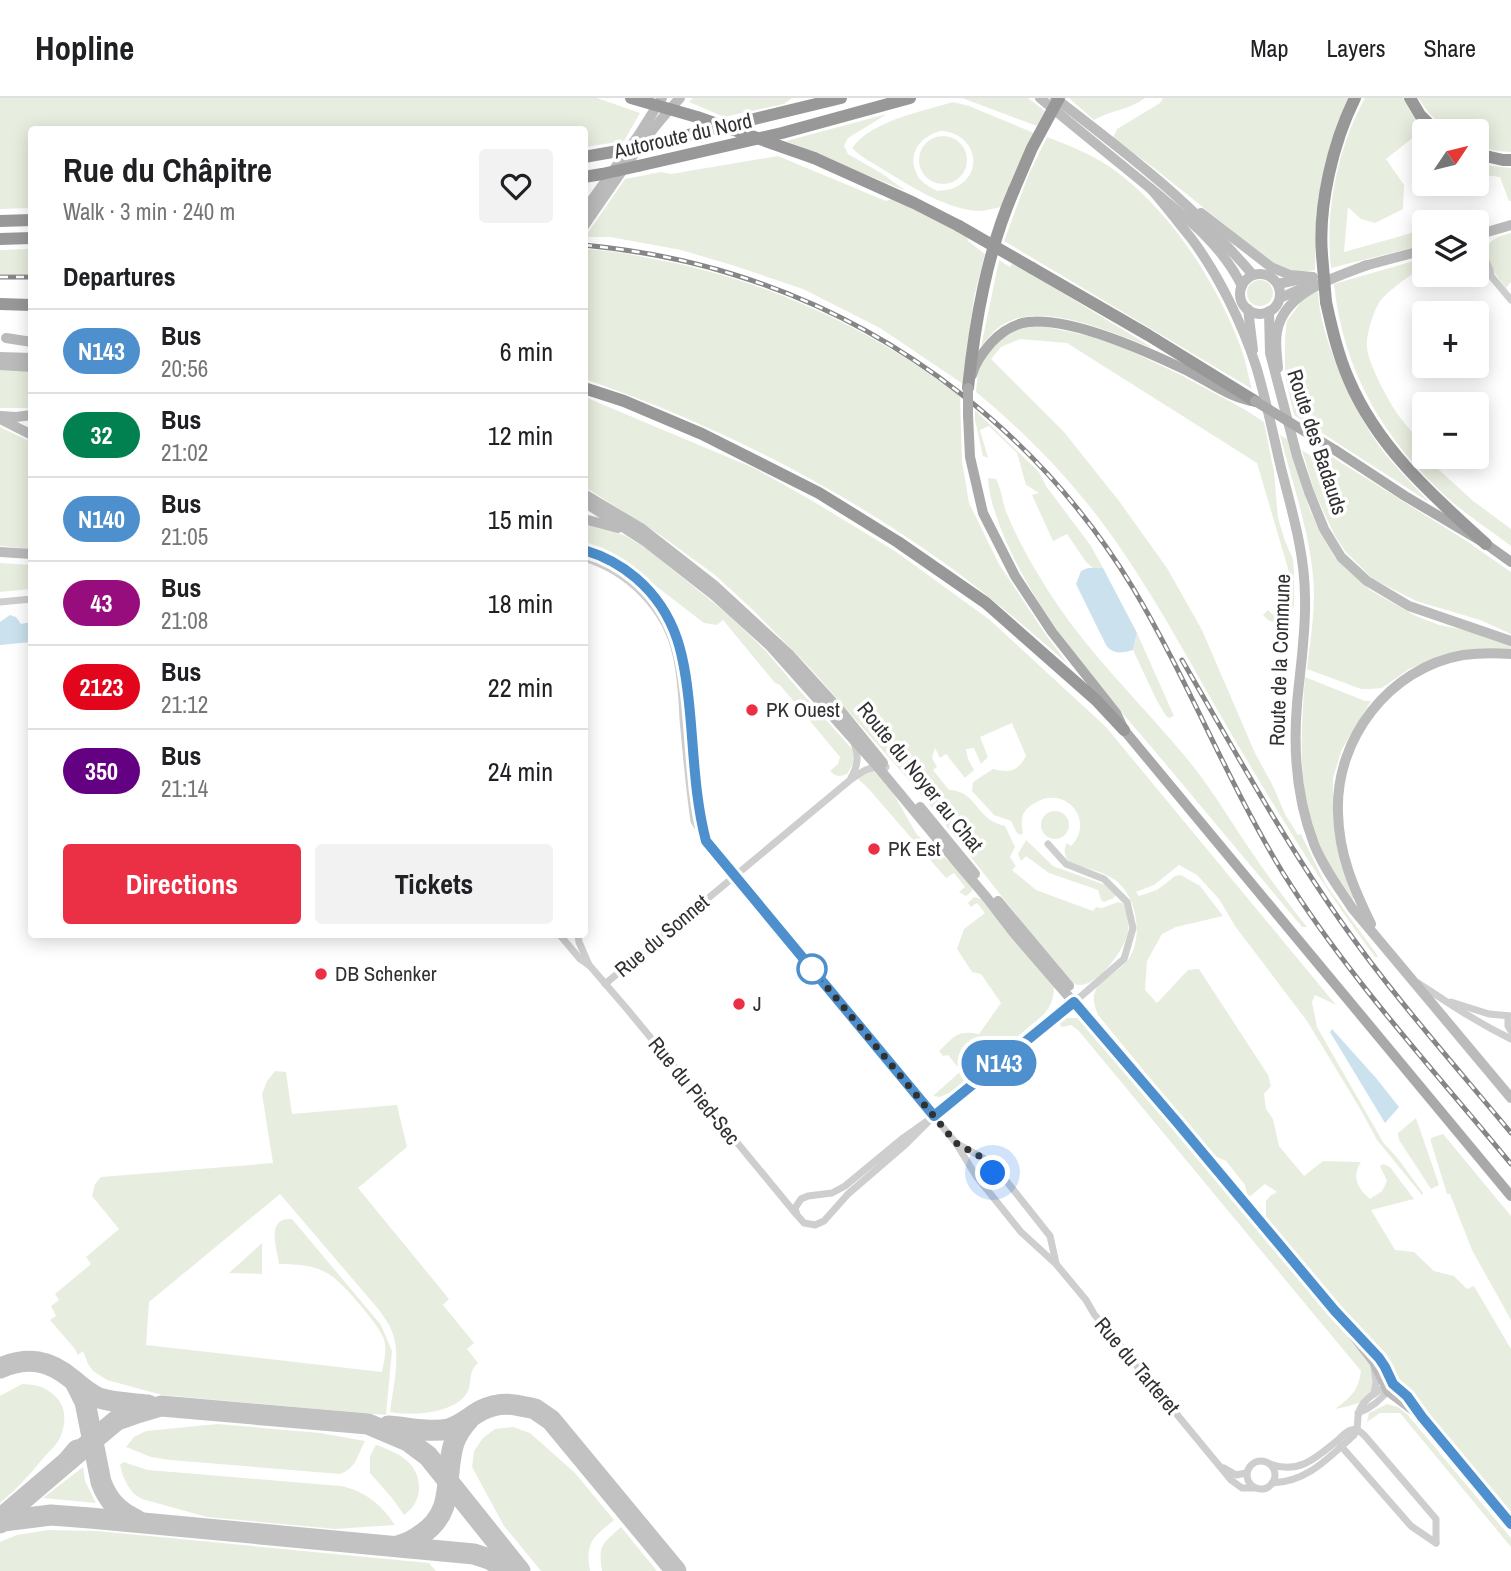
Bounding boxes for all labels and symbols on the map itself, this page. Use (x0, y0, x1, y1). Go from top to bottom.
street label: Autoroute du Nord (610, 106, 755, 166)
north arrow (1412, 119, 1489, 196)
street label: Route des Badauds (1280, 365, 1355, 518)
street label: Route de la Commune (1262, 573, 1297, 747)
place label: PK Ouest (766, 695, 840, 724)
street label: Route du Noyer au Chat (851, 695, 990, 858)
marker: PK Ouest (744, 702, 760, 718)
place label: PK Est (888, 834, 941, 863)
marker: PK Est (866, 841, 882, 857)
street label: Rue du Sonnet (608, 887, 715, 984)
unlabelled marker (797, 954, 827, 984)
place label: DB Schenker (335, 959, 437, 988)
marker: DB Schenker (313, 966, 329, 982)
place label: J (753, 989, 762, 1018)
marker: J (731, 996, 747, 1012)
street label: Rue du Pied-Sec (642, 1031, 747, 1151)
line badge: N143 (950, 1040, 1048, 1086)
your location (975, 1155, 1010, 1190)
street label: Rue du Tarteret (1088, 1311, 1187, 1421)

